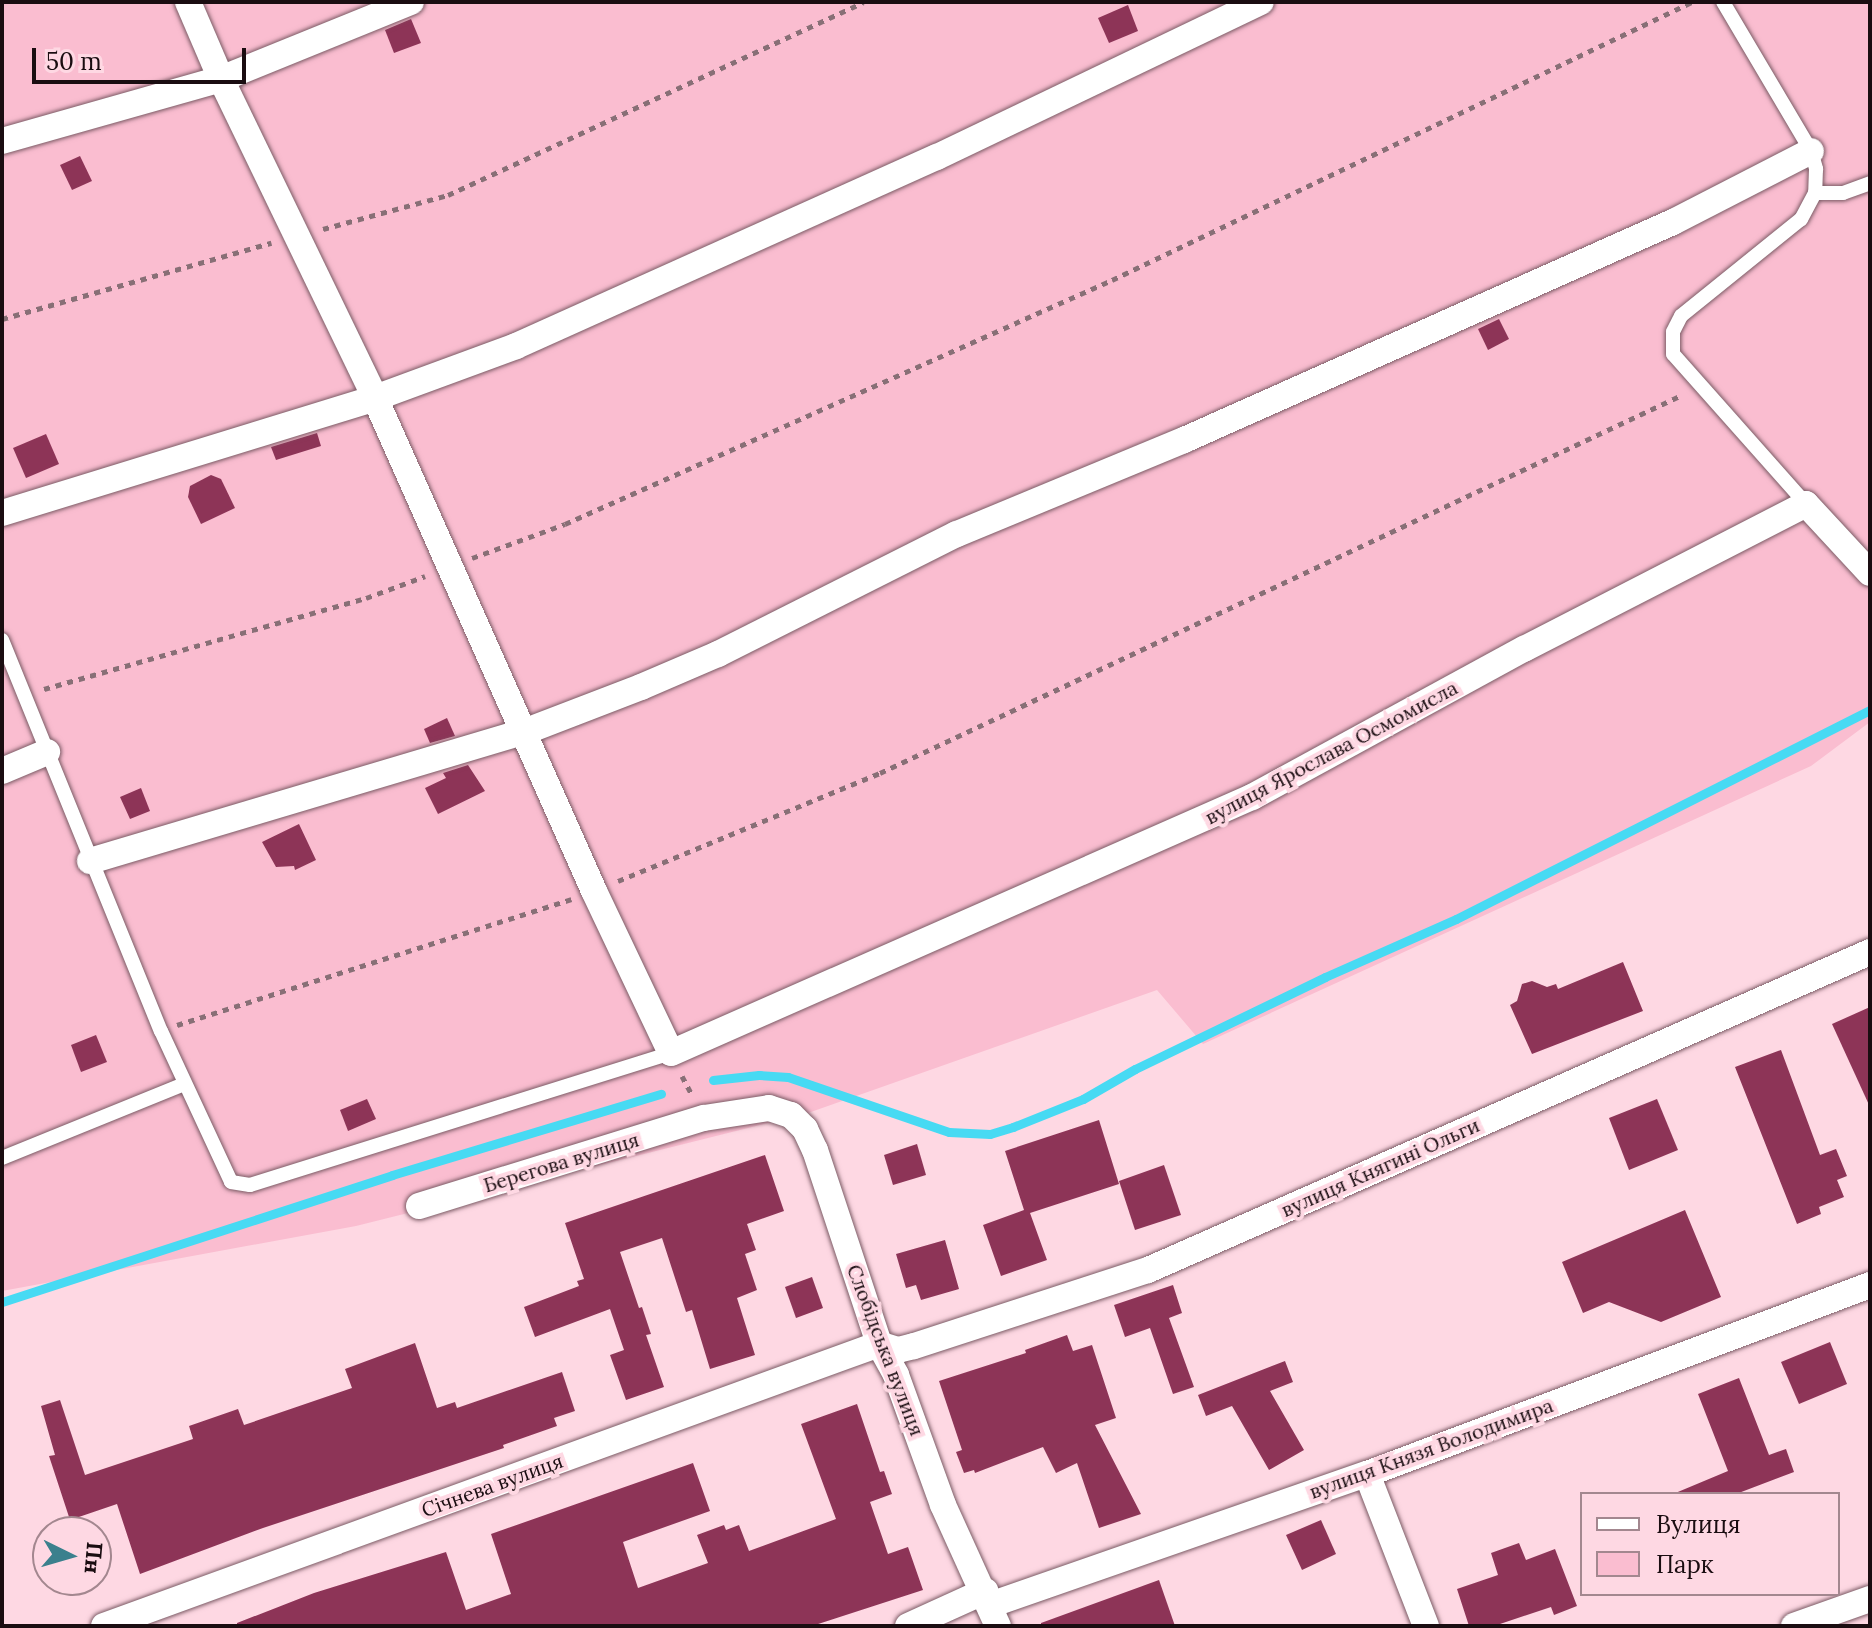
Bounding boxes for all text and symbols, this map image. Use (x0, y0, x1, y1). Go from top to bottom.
scale bar (36, 32, 250, 82)
text: 50 m (46, 46, 102, 77)
street label: вулиця Ярослава Осмомисла (1201, 675, 1461, 829)
street label: вулиця Княгині Ольги (1277, 1112, 1483, 1222)
street label: Берегова вулиця (480, 1127, 642, 1197)
street label: Слобідська вулиця (842, 1261, 930, 1439)
street label: вулиця Князя Володимира (1306, 1393, 1556, 1503)
street label: Січнева вулиця (418, 1448, 566, 1522)
legend (1580, 1492, 1840, 1596)
text: Вулиця (1656, 1509, 1741, 1540)
north arrow (32, 1516, 112, 1596)
text: Пн (79, 1541, 109, 1575)
text: Парк (1656, 1549, 1714, 1580)

